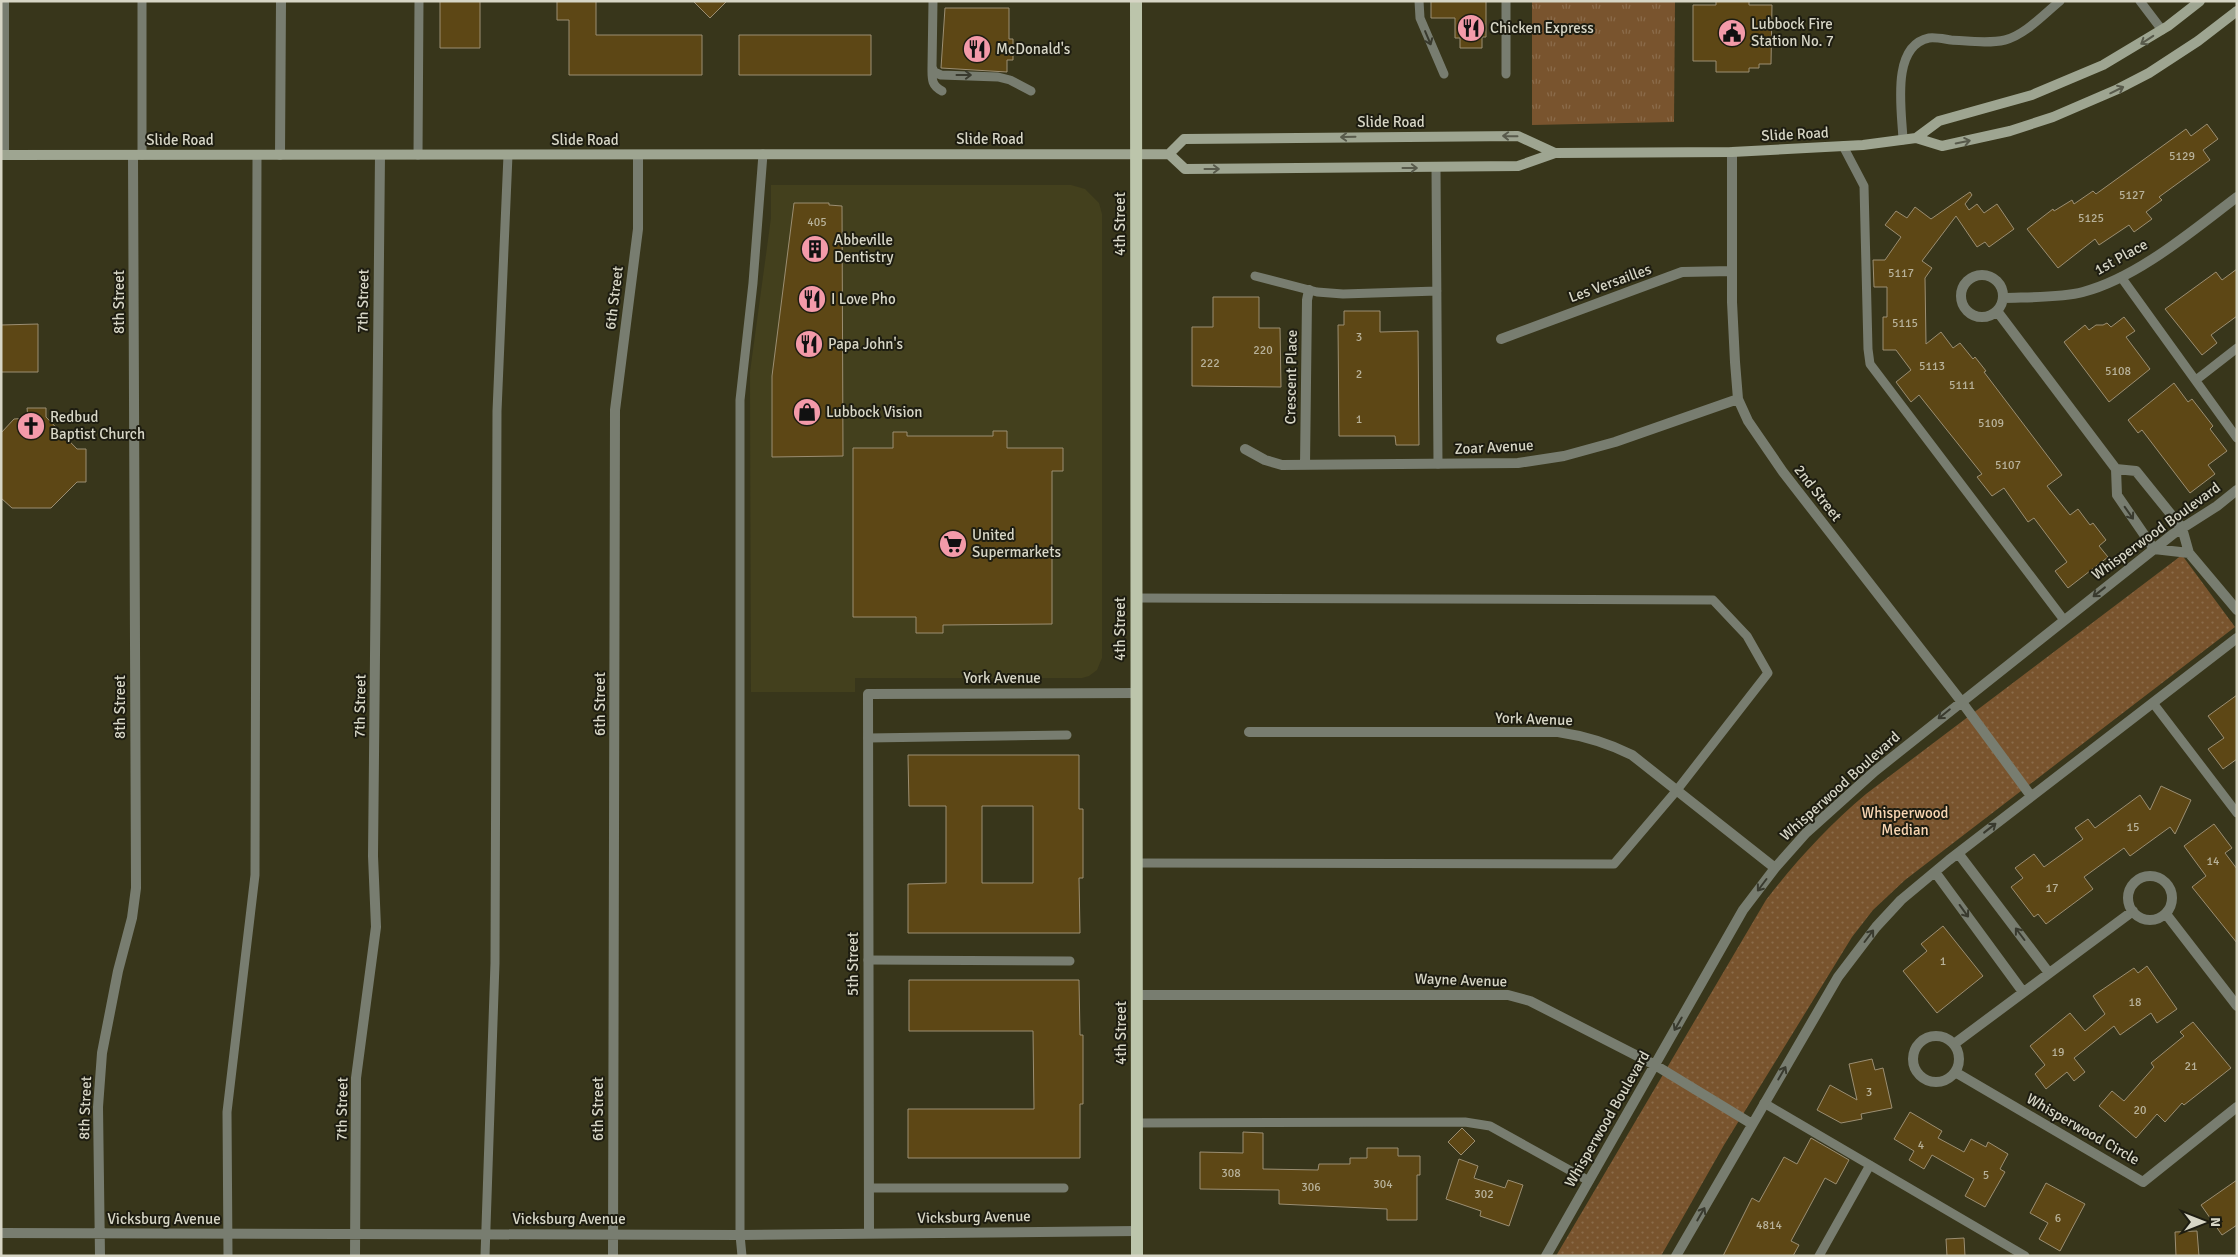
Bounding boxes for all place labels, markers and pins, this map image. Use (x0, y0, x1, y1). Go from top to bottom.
restaurant icon: Chicken Express (1456, 13, 1486, 43)
place label: Lubbock Fire Station No. 7 (1751, 15, 1834, 50)
public building icon: Lubbock Fire Station No. 7 (1717, 18, 1747, 48)
place label: Chicken Express (1490, 19, 1594, 37)
restaurant icon: McDonald's (962, 34, 992, 64)
place label: McDonald's (996, 40, 1071, 58)
place label: Abbeville Dentistry (834, 231, 894, 266)
building icon: Abbeville Dentistry (800, 234, 830, 264)
restaurant icon: I Love Pho (797, 284, 827, 314)
place label: I Love Pho (831, 290, 896, 308)
restaurant icon: Papa John's (794, 329, 824, 359)
place label: Papa John's (828, 335, 904, 353)
shop icon: Lubbock Vision (792, 397, 822, 427)
place label: Lubbock Vision (826, 403, 923, 421)
place label: Redbud Baptist Church (50, 408, 145, 443)
church icon: Redbud Baptist Church (16, 411, 46, 441)
place label: United Supermarkets (972, 526, 1062, 561)
supermarket icon: United Supermarkets (938, 529, 968, 559)

